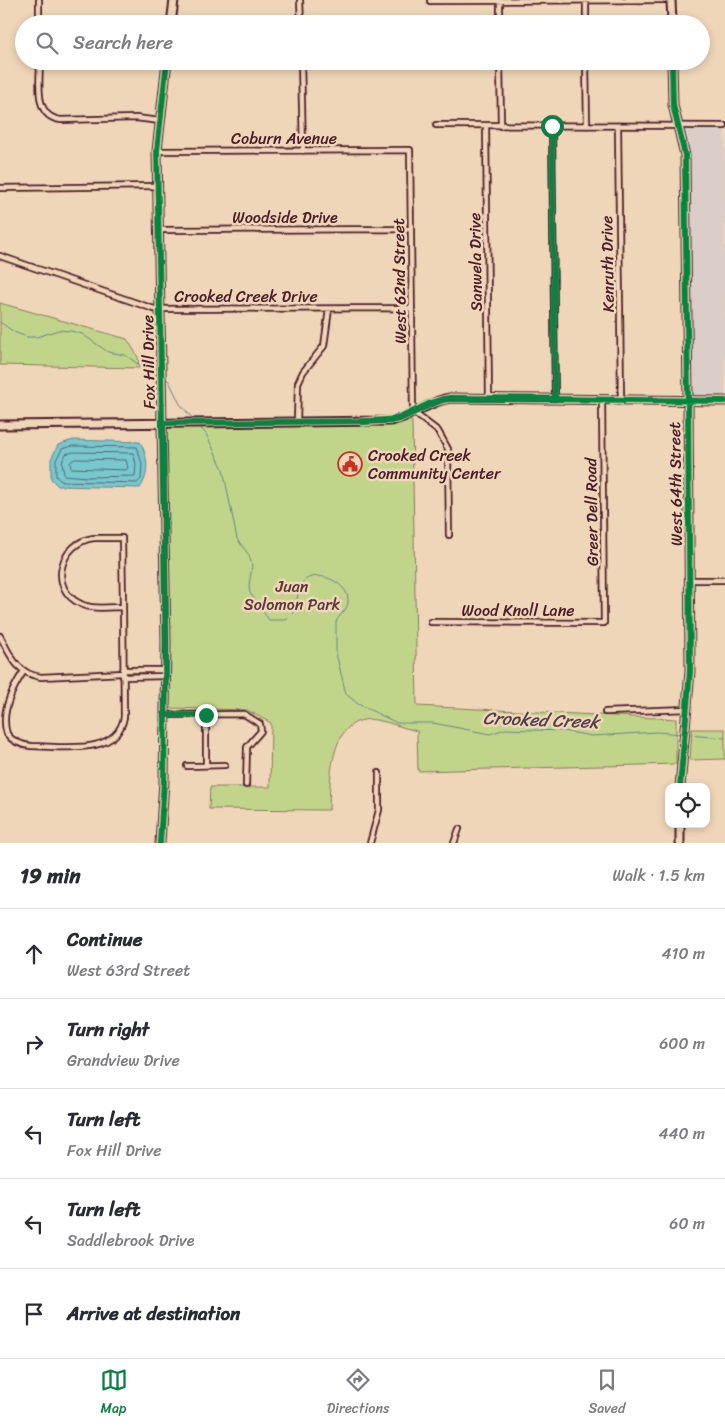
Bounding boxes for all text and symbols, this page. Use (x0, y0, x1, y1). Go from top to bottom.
search box (15, 15, 710, 70)
text: Search here (73, 26, 173, 59)
icon: search (33, 29, 61, 57)
route start (541, 115, 564, 138)
street label: Coburn Avenue (231, 124, 337, 153)
street label: Woodside Drive (232, 203, 338, 232)
street label: Sanwela Drive (460, 212, 491, 312)
street label: Kenruth Drive (592, 215, 623, 313)
street label: West 62nd Street (384, 218, 415, 344)
street label: Crooked Creek Drive (174, 282, 318, 311)
street label: Fox Hill Drive (133, 315, 164, 409)
street label: West 64th Street (660, 422, 691, 546)
place label: Crooked Creek Community Center (368, 441, 502, 488)
public building icon: Crooked Creek Community Center (337, 451, 363, 477)
street label: Greer Dell Road (576, 456, 607, 566)
park label: Juan Solomon Park (244, 572, 341, 619)
street label: Wood Knoll Lane (461, 596, 575, 625)
water label: Crooked Creek (482, 702, 602, 738)
route end (195, 704, 218, 727)
map controls (665, 783, 710, 828)
button: locate (665, 783, 710, 828)
text: 19 min (20, 857, 81, 895)
text: Walk · 1.5 km (613, 861, 705, 890)
text: Continue (67, 923, 143, 956)
text: 410 m (662, 939, 705, 968)
icon: ahead (20, 940, 48, 968)
text: West 63rd Street (67, 956, 190, 985)
text: Turn right (67, 1013, 149, 1046)
text: 600 m (659, 1029, 705, 1058)
icon: right (20, 1030, 48, 1058)
text: Grandview Drive (67, 1046, 180, 1075)
text: Turn left (67, 1103, 140, 1136)
text: 440 m (658, 1119, 705, 1148)
icon: left (20, 1120, 48, 1148)
text: Fox Hill Drive (67, 1136, 161, 1165)
text: Turn left (67, 1193, 140, 1226)
text: 60 m (669, 1209, 705, 1238)
icon: left (20, 1210, 48, 1238)
text: Saddlebrook Drive (67, 1226, 194, 1255)
text: Arrive at destination (67, 1297, 240, 1330)
icon: arrive (20, 1300, 48, 1328)
tab: Map (100, 1366, 128, 1421)
tab: Directions (327, 1366, 389, 1421)
tab: Saved (589, 1366, 625, 1421)

